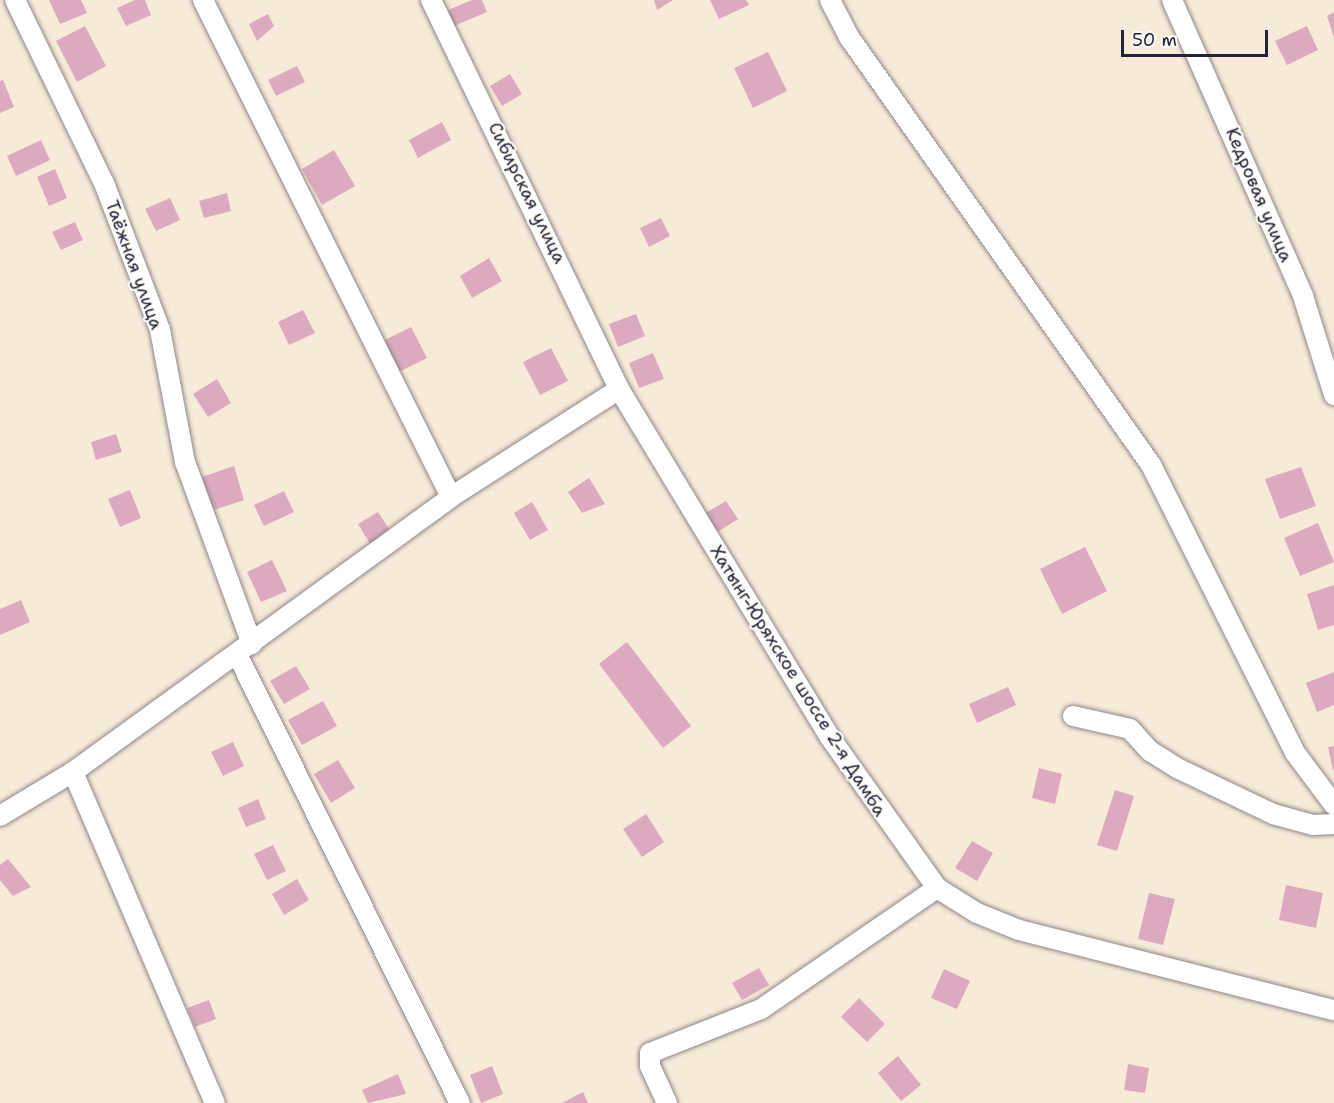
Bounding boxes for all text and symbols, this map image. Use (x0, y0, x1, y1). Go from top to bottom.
scale bar (1124, 18, 1271, 56)
text: 50 m (1132, 28, 1177, 52)
street label: Сибирская улица (483, 119, 571, 267)
street label: Кедровая улица (1221, 125, 1297, 265)
street label: Таёжная улица (101, 198, 167, 332)
street label: Хатынг-Юряхское шоссе 2-я Дамба (705, 542, 891, 820)

